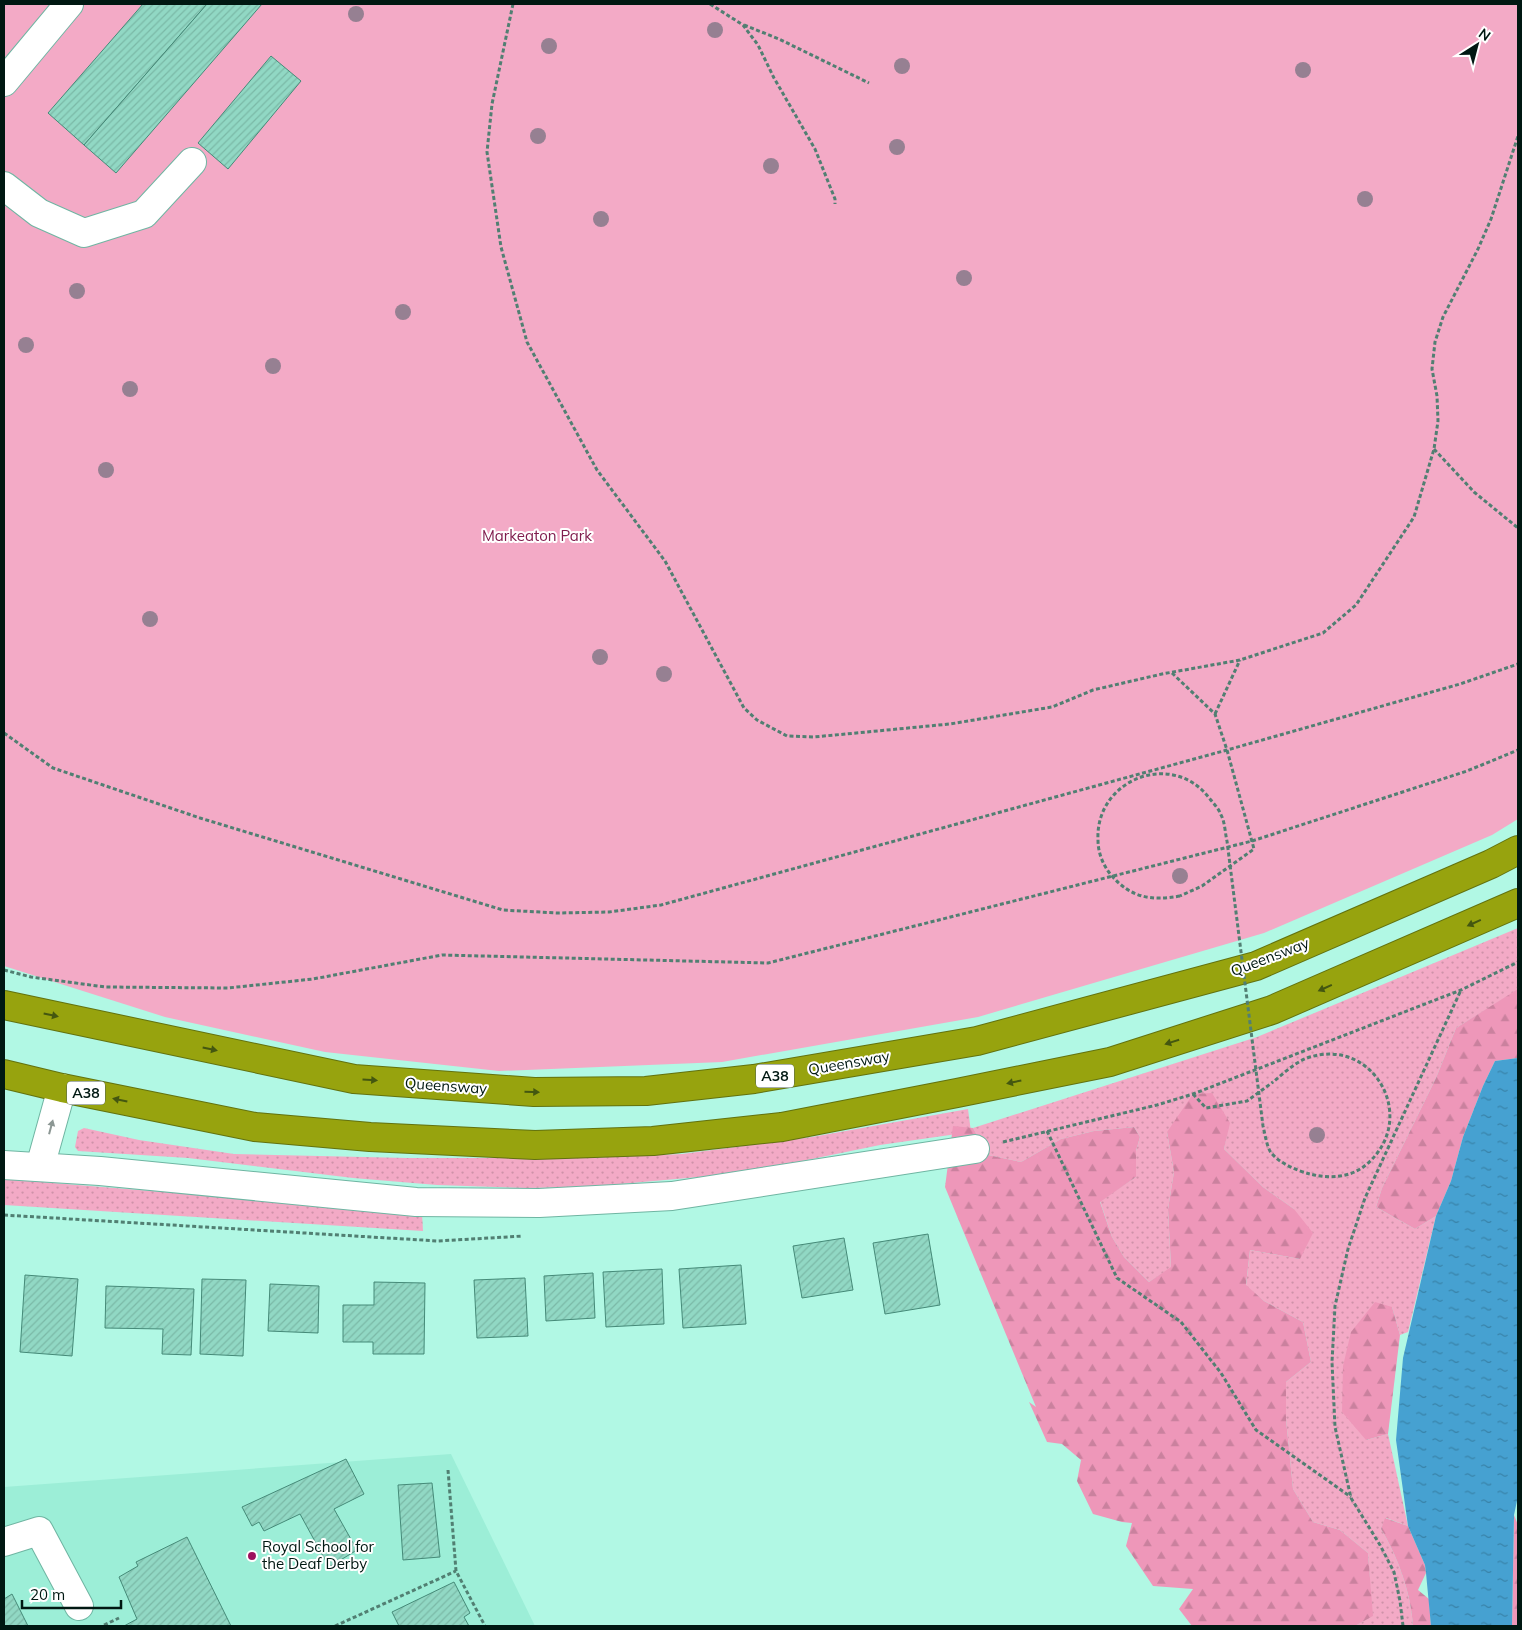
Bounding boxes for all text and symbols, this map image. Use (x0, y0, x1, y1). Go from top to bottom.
north arrow (1452, 20, 1502, 70)
text: N (1475, 24, 1494, 45)
park label: Markeaton Park (482, 526, 592, 545)
one-way arrow (1467, 919, 1481, 927)
street label: Queensway (1228, 933, 1312, 980)
one-way arrow (1318, 984, 1332, 992)
one-way arrow (44, 1011, 59, 1019)
one-way arrow (1164, 1039, 1179, 1046)
one-way arrow (203, 1045, 219, 1053)
street label: Queensway (807, 1046, 891, 1079)
road number: A38 (756, 1064, 794, 1088)
street label: Queensway (404, 1073, 488, 1098)
one-way arrow (362, 1076, 378, 1084)
one-way arrow (1006, 1078, 1022, 1086)
road number: A38 (67, 1082, 105, 1104)
one-way arrow (524, 1088, 540, 1096)
one-way arrow (113, 1096, 128, 1104)
one-way arrow (47, 1120, 55, 1135)
place label: Royal School for the Deaf Derby (262, 1537, 375, 1573)
marker: Royal School for the Deaf Derby (246, 1550, 258, 1562)
scale bar (22, 1578, 121, 1610)
text: 20 m (30, 1585, 65, 1604)

